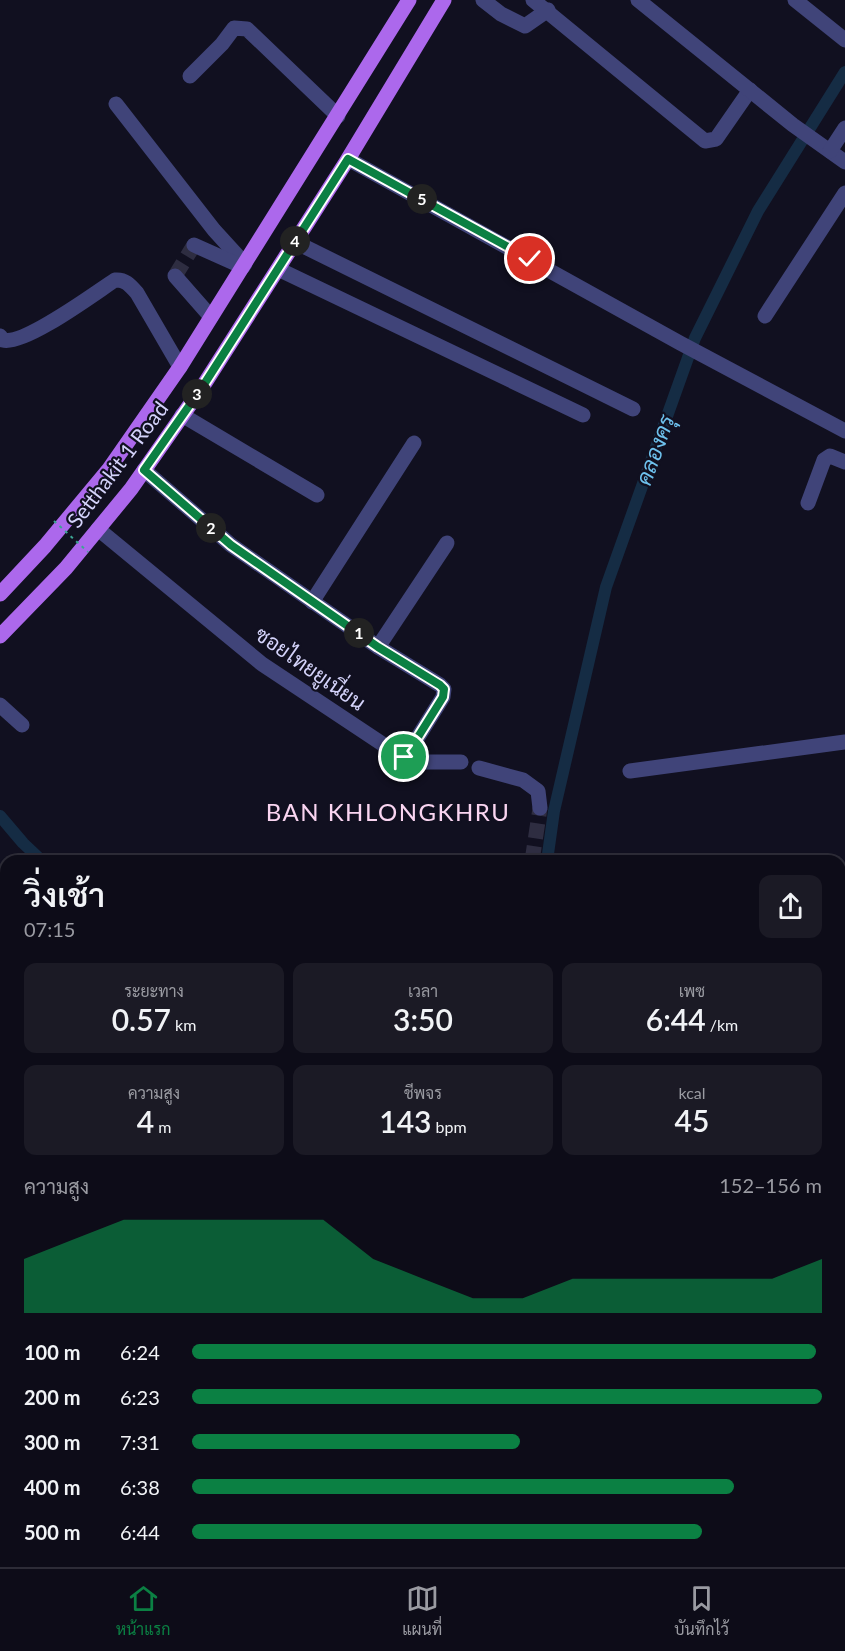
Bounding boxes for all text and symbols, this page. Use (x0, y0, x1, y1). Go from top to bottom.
pin: 5 (407, 184, 437, 214)
text: 5 (417, 189, 427, 208)
pin: 4 (280, 226, 310, 256)
text: 4 (290, 231, 300, 250)
pin (504, 233, 555, 284)
icon: check (513, 242, 546, 275)
pin: 3 (182, 379, 212, 409)
text: 3 (192, 384, 202, 403)
street label: Setthakit 1 Road (61, 396, 172, 532)
water label: คลองครุ (629, 410, 683, 490)
pin: 2 (196, 513, 226, 543)
text: 2 (206, 518, 216, 537)
street label: ซอยไทยยูเนี่ยน (249, 616, 374, 718)
pin: 1 (344, 618, 374, 648)
text: 1 (354, 623, 364, 642)
pin (378, 731, 429, 782)
icon: arrive (387, 740, 420, 773)
district label: BAN KHLONGKHRU (266, 797, 510, 826)
text: วิ่งเช้า (24, 874, 105, 914)
button: share (759, 875, 822, 938)
text: 07:15 (24, 917, 75, 941)
text: ระยะทาง (124, 981, 184, 1000)
text: เวลา (408, 981, 438, 1000)
text: เพซ (679, 981, 705, 1000)
text: 0.57 (112, 1001, 171, 1037)
text: 3:50 (393, 1001, 453, 1037)
text: 6:44 (646, 1001, 706, 1037)
text: km (171, 1015, 196, 1034)
text: /km (706, 1015, 738, 1034)
text: ความสูง (128, 1083, 180, 1102)
text: ชีพจร (404, 1083, 442, 1102)
text: kcal (678, 1083, 706, 1102)
text: 45 (675, 1102, 709, 1138)
text: 4 (137, 1103, 154, 1139)
text: 143 (379, 1103, 432, 1139)
text: m (154, 1117, 171, 1136)
text: bpm (432, 1117, 467, 1136)
text: 152–156 m (719, 1173, 822, 1197)
text: ความสูง (24, 1174, 89, 1198)
text: 100 m (24, 1340, 80, 1364)
text: 6:24 (120, 1340, 160, 1364)
text: 200 m (24, 1385, 80, 1409)
text: 6:23 (120, 1385, 160, 1409)
text: 300 m (24, 1430, 80, 1454)
text: 7:31 (120, 1430, 160, 1454)
text: 400 m (24, 1475, 80, 1499)
text: 6:38 (120, 1475, 160, 1499)
text: 500 m (24, 1520, 80, 1544)
text: 6:44 (120, 1520, 160, 1544)
tab: หน้าแรก (116, 1582, 170, 1639)
tab: แผนที่ (402, 1582, 442, 1639)
tab: บันทึกไว้ (674, 1582, 729, 1639)

